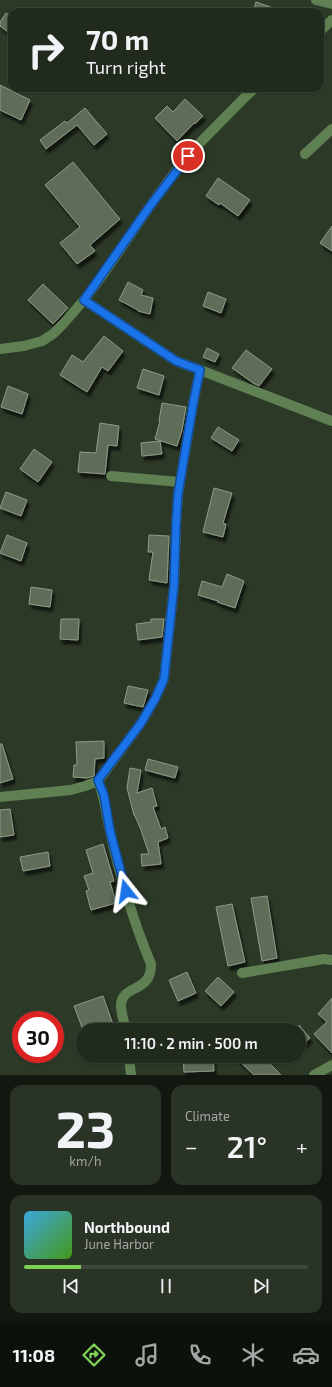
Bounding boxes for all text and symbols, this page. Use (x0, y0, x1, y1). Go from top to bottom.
text: 70 m (86, 22, 149, 56)
icon: right (20, 24, 72, 76)
text: Turn right (86, 56, 166, 78)
pin (171, 139, 205, 173)
icon: arrive (177, 145, 199, 167)
position arrow (105, 870, 147, 912)
speed limit sign: 30 (12, 1011, 64, 1063)
text: 11:10 · 2 min · 500 m (124, 1034, 258, 1052)
text: 23 (56, 1096, 115, 1158)
text: Climate (185, 1108, 230, 1124)
text: 21° (227, 1128, 267, 1164)
text: − (185, 1133, 198, 1159)
text: + (296, 1133, 308, 1159)
text: km/h (69, 1153, 102, 1169)
text: Northbound (84, 1218, 170, 1236)
text: June Harbor (84, 1236, 154, 1252)
icon: previous (60, 1275, 82, 1297)
icon: pause (155, 1275, 177, 1297)
icon: next (250, 1275, 272, 1297)
icon: directions (80, 1341, 108, 1369)
icon: music (133, 1341, 161, 1369)
icon: phone (186, 1341, 214, 1369)
icon: climate (239, 1341, 267, 1369)
icon: car (292, 1341, 320, 1369)
text: 11:08 (12, 1344, 55, 1366)

